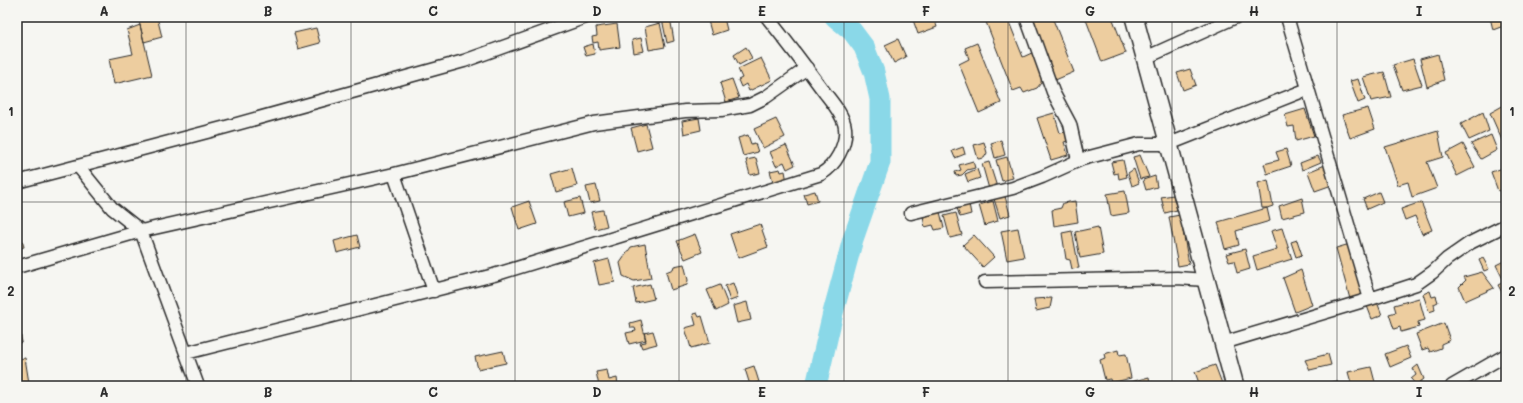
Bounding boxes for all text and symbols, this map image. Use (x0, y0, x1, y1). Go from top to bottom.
text: A (99, 2, 109, 19)
text: B (264, 2, 273, 19)
text: C (428, 2, 438, 19)
text: D (592, 2, 602, 19)
text: E (758, 2, 766, 19)
text: F (922, 2, 930, 19)
text: G (1085, 2, 1095, 19)
text: H (1249, 2, 1259, 19)
text: I (1416, 2, 1423, 19)
text: 1 (8, 102, 14, 119)
text: 1 (1509, 102, 1515, 119)
text: 2 (7, 282, 15, 299)
text: 2 (1508, 282, 1516, 299)
text: A (99, 383, 109, 400)
text: B (264, 383, 273, 400)
text: C (428, 383, 438, 400)
text: D (592, 383, 602, 400)
text: E (758, 383, 766, 400)
text: F (922, 383, 930, 400)
text: G (1085, 383, 1095, 400)
text: H (1249, 383, 1259, 400)
text: I (1416, 383, 1423, 400)

